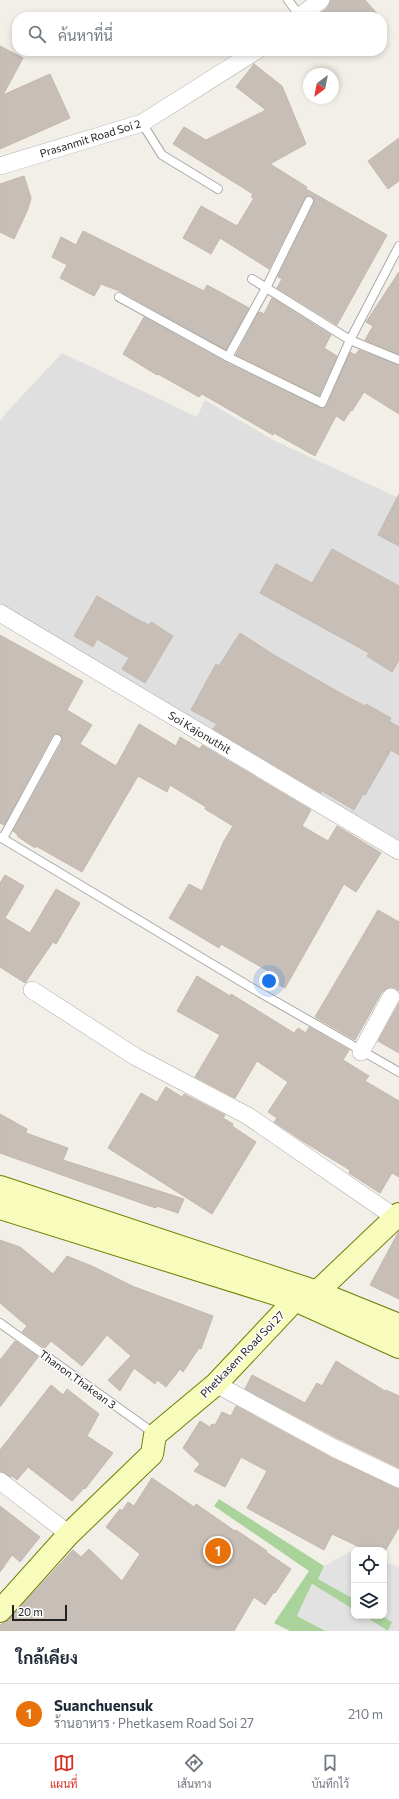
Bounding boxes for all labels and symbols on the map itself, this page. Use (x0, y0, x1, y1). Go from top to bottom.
north arrow (303, 68, 339, 104)
street label: Prasanmit Road Soi 2 (38, 116, 142, 160)
street label: Soi Kajonuthit (166, 708, 234, 756)
your location (259, 971, 279, 991)
street label: Phetkasem Road Soi 27 (197, 1308, 287, 1400)
street label: Thanon Thakean 3 (37, 1347, 119, 1411)
pin: 1 (205, 1536, 231, 1566)
scale bar (12, 1603, 67, 1622)

